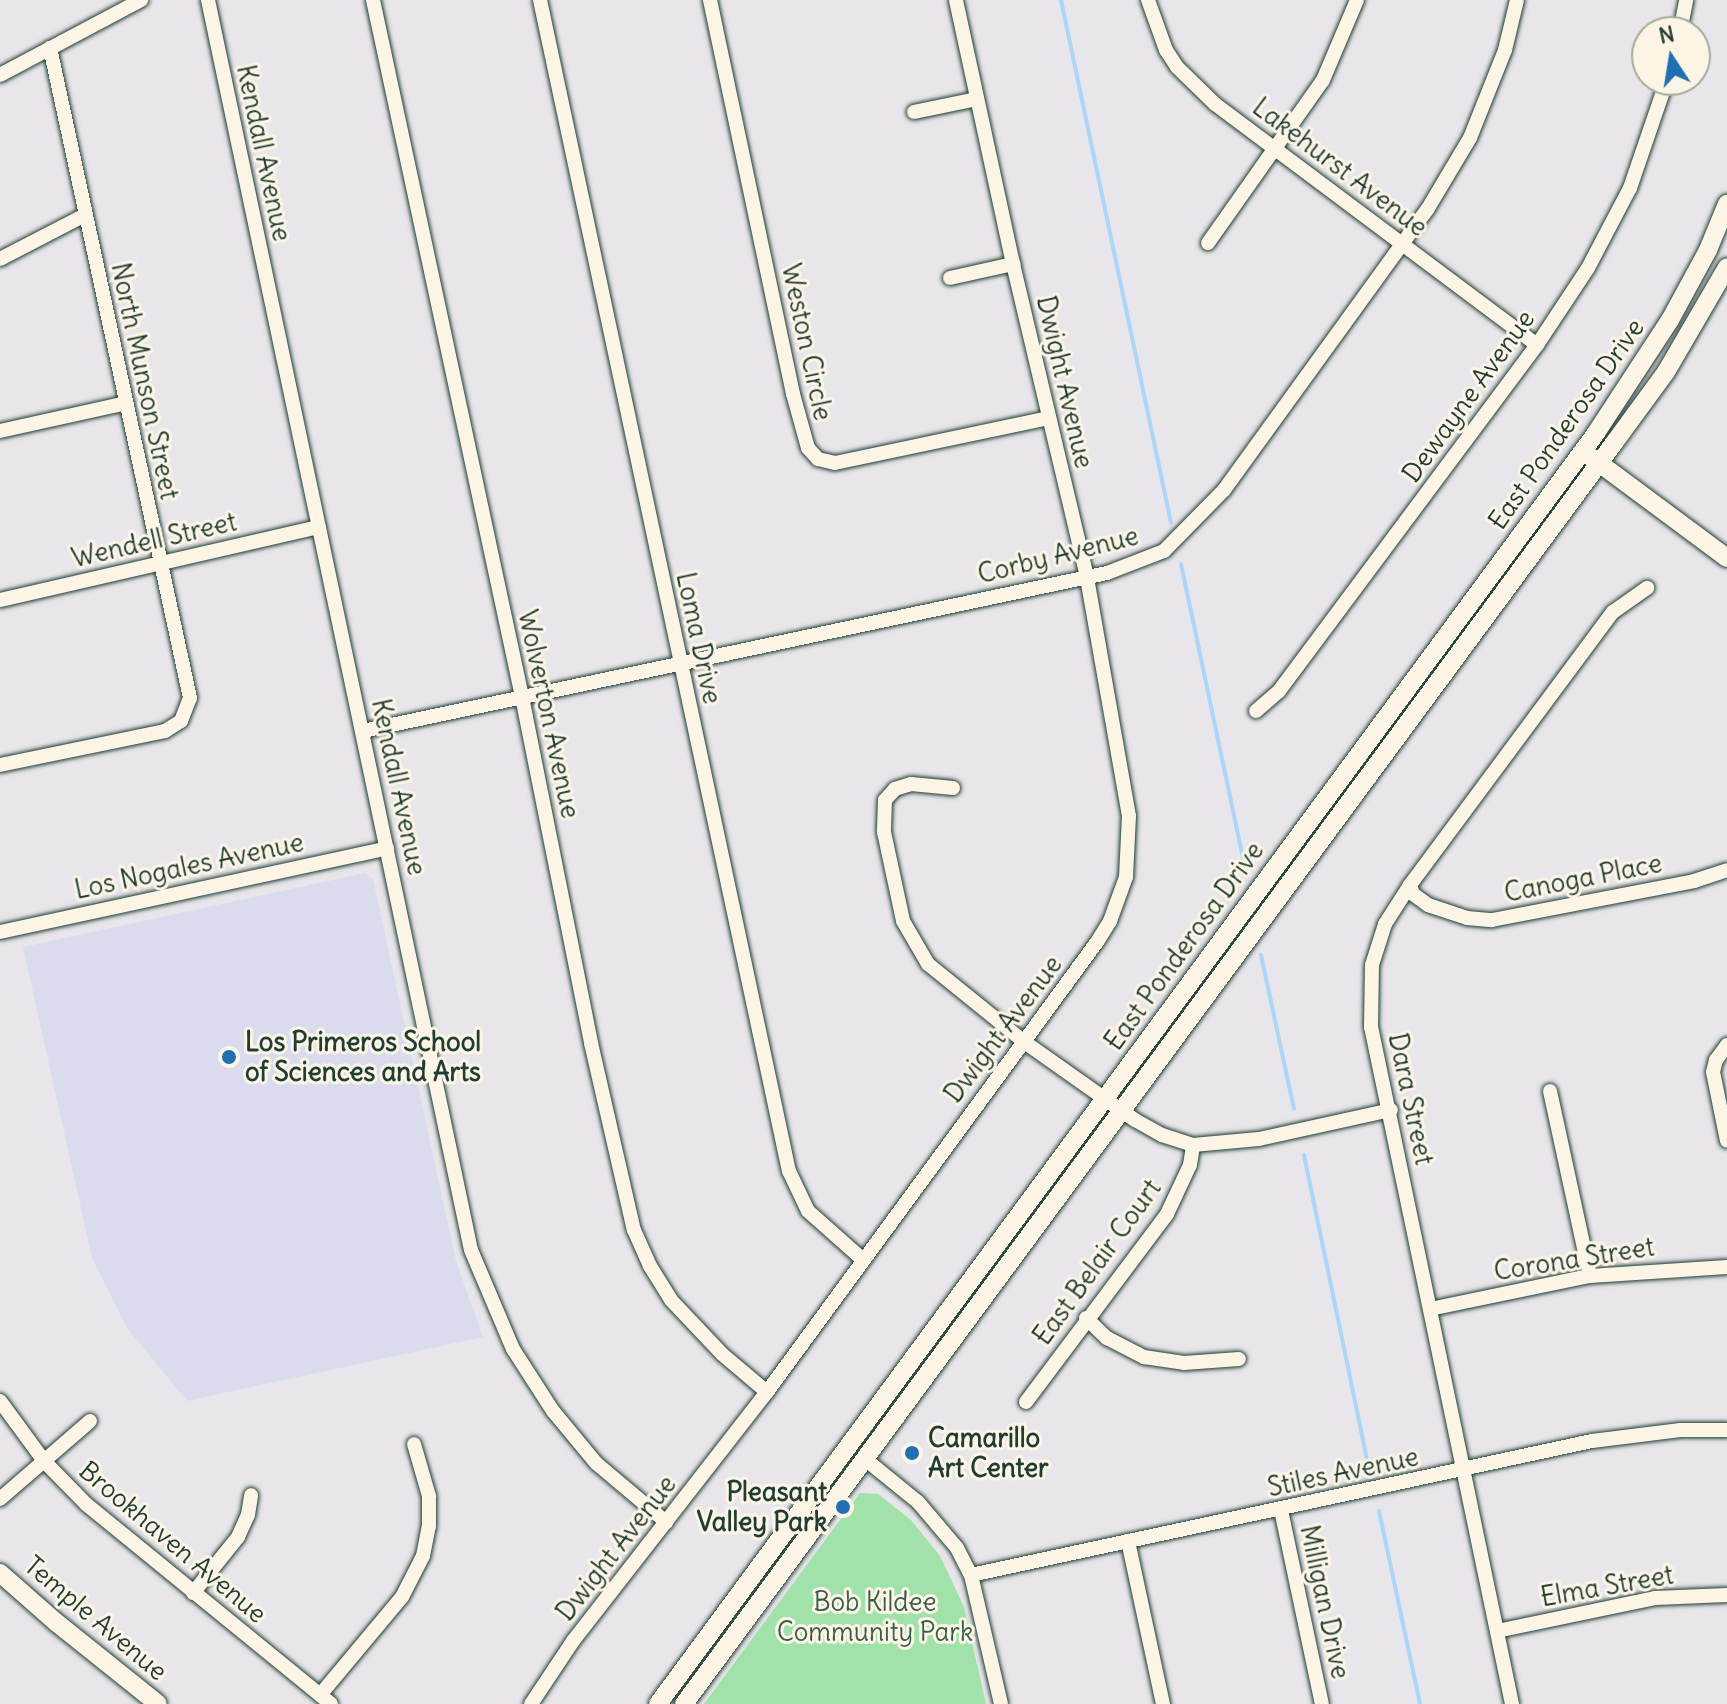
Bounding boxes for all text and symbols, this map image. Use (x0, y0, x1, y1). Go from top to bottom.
north arrow (1631, 16, 1711, 96)
text: N (1656, 19, 1677, 50)
street label: Kendall Avenue (230, 62, 298, 244)
street label: Lakehurst Avenue (1247, 91, 1433, 243)
street label: North Munson Street (105, 260, 185, 502)
street label: Weston Circle (775, 261, 839, 423)
street label: Dwight Avenue (1030, 293, 1100, 471)
street label: Dewayne Avenue (1395, 304, 1541, 488)
street label: East Ponderosa Drive (1482, 313, 1650, 535)
street label: Wendell Street (69, 506, 239, 574)
street label: Corby Avenue (974, 520, 1142, 590)
street label: Loma Drive (670, 569, 728, 707)
street label: Wolverton Avenue (512, 607, 586, 821)
street label: Kendall Avenue (365, 696, 433, 878)
street label: Los Nogales Avenue (72, 827, 306, 905)
street label: East Ponderosa Drive (1098, 836, 1270, 1056)
street label: Canoga Place (1502, 847, 1664, 909)
street label: Dwight Avenue (938, 949, 1068, 1109)
place label: Los Primeros School of Sciences and Arts (245, 1026, 481, 1088)
street label: Dara Street (1382, 1030, 1440, 1168)
marker: Los Primeros School of Sciences and Arts (220, 1048, 238, 1066)
street label: East Belair Court (1027, 1173, 1167, 1351)
street label: Corona Street (1492, 1231, 1656, 1287)
place label: Camarillo Art Center (928, 1422, 1049, 1484)
street label: Stiles Avenue (1265, 1441, 1421, 1503)
marker: Camarillo Art Center (903, 1444, 921, 1462)
street label: Brookhaven Avenue (73, 1455, 273, 1629)
street label: Dwight Avenue (550, 1469, 682, 1627)
place label: Pleasant Valley Park (697, 1476, 827, 1538)
marker: Pleasant Valley Park (834, 1498, 852, 1516)
street label: Milligan Drive (1293, 1522, 1357, 1682)
street label: Temple Avenue (18, 1549, 174, 1687)
street label: Elma Street (1538, 1559, 1676, 1613)
park label: Bob Kildee Community Park (777, 1586, 973, 1648)

